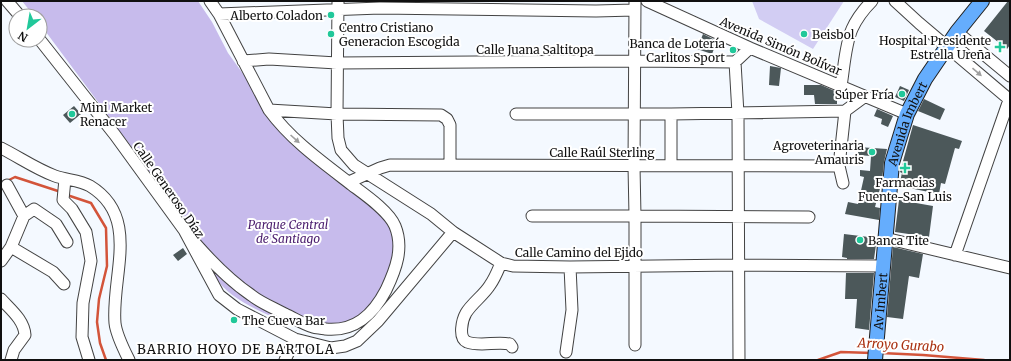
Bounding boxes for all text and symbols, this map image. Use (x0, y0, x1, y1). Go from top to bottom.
north arrow (8, 8, 48, 48)
place label: Alberto Coladon (229, 8, 323, 23)
marker: Alberto Coladon (326, 10, 336, 20)
street label: Avenida Simón Bolívar (717, 13, 845, 79)
place label: Centro Cristiano Generacion Escogida (339, 20, 460, 49)
place label: Beisbol (812, 27, 855, 42)
text: N (15, 28, 30, 45)
marker: Centro Cristiano Generacion Escogida (326, 29, 336, 39)
marker: Beisbol (799, 29, 809, 39)
place label: Hospital Presidente Estrella Ureña (879, 33, 992, 62)
place label: Banca de Lotería Carlitos Sport (630, 36, 726, 65)
marker: Hospital Presidente Estrella Ureña (994, 41, 1006, 53)
street label: Calle Juana Saltitopa (476, 42, 594, 57)
marker: Banca de Lotería Carlitos Sport (728, 45, 738, 55)
one-way arrow (972, 67, 982, 76)
street label: Avenida Imbert (884, 79, 930, 168)
place label: Súper Fría (835, 87, 895, 102)
marker: Súper Fría (897, 89, 907, 99)
place label: Mini Market Renacer (80, 100, 152, 129)
marker: Mini Market Renacer (67, 109, 77, 119)
one-way arrow (290, 134, 299, 143)
place label: Agroveterinaria Amauris (772, 138, 865, 167)
street label: Calle Generoso Díaz (130, 139, 208, 241)
street label: Calle Raúl Sterling (549, 145, 655, 160)
marker: Agroveterinaria Amauris (867, 147, 877, 157)
marker: Farmacias Fuente-San Luis (900, 163, 910, 173)
place label: Farmacias Fuente-San Luis (858, 175, 952, 204)
park label: Parque Central de Santiago (248, 217, 329, 246)
place label: Banca Tite (868, 233, 929, 248)
marker: Banca Tite (855, 235, 865, 245)
street label: Calle Camino del Ejido (515, 245, 643, 260)
street label: Av Imbert (870, 272, 890, 331)
place label: The Cueva Bar (242, 313, 326, 328)
marker: The Cueva Bar (229, 315, 239, 325)
water label: Arroyo Gurabo (856, 334, 945, 356)
district label: BARRIO HOYO DE BARTOLA (137, 341, 335, 358)

